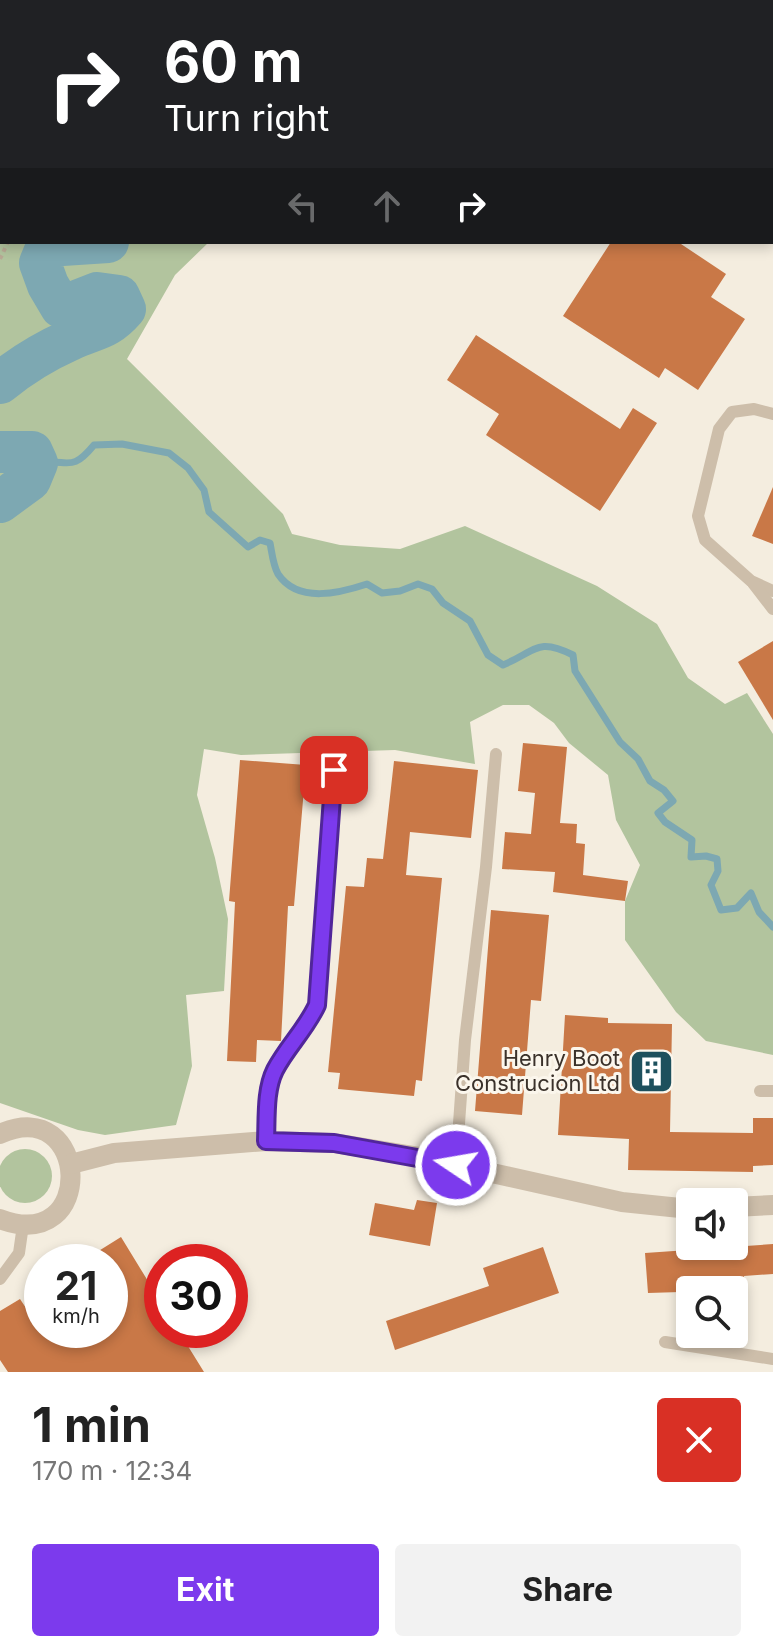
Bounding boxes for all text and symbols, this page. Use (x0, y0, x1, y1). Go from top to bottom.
text: 60 m (164, 28, 303, 96)
icon: right (32, 32, 136, 136)
text: Turn right (164, 96, 329, 140)
icon: left (281, 184, 325, 228)
icon: ahead (365, 184, 409, 228)
icon: right (449, 184, 493, 228)
pin (300, 736, 368, 804)
icon: arrive (312, 748, 356, 792)
place label: Henry Boot Construcion Ltd (455, 1045, 620, 1096)
building icon: Henry Boot Construcion Ltd (627, 1047, 675, 1095)
position arrow (414, 1123, 498, 1207)
map controls (676, 1188, 748, 1348)
button: sound (676, 1188, 748, 1260)
speed limit sign: 30 (144, 1244, 248, 1348)
text: 21 (55, 1261, 97, 1310)
button: search (676, 1276, 748, 1348)
text: km/h (52, 1304, 100, 1328)
text: 1 min (32, 1395, 151, 1454)
button: close (657, 1398, 741, 1482)
text: 170 m · 12:34 (32, 1455, 192, 1486)
button: Exit (32, 1544, 379, 1636)
button: Share (395, 1544, 741, 1636)

